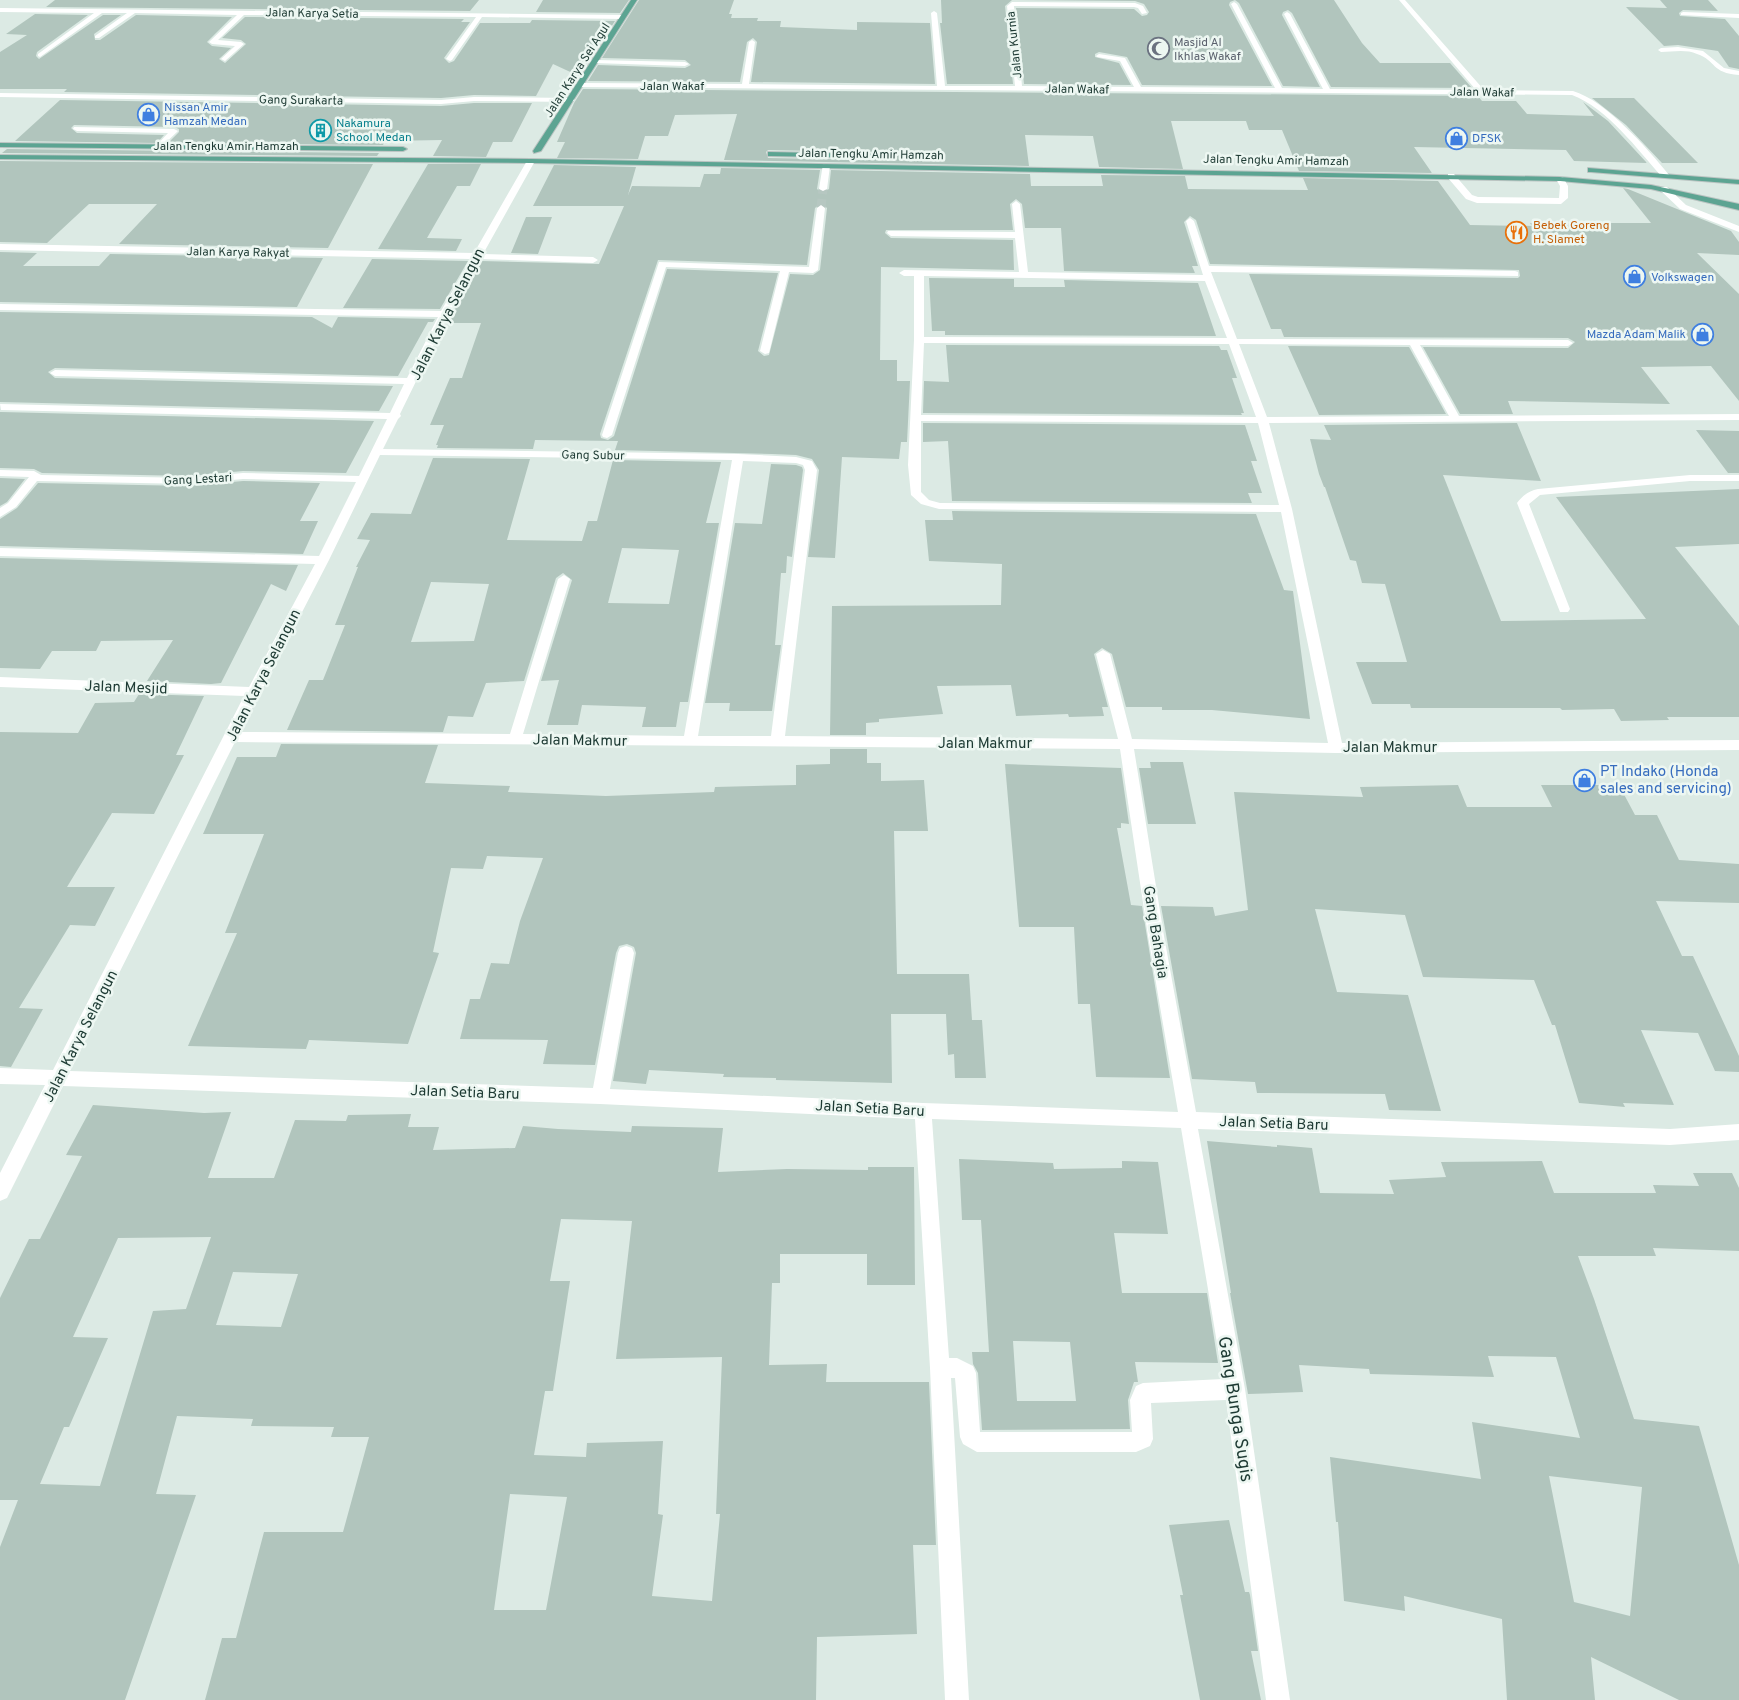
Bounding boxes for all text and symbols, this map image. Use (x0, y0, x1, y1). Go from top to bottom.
street label: Jalan Karya Setia (265, 5, 359, 23)
street label: Jalan Kurnia (1004, 11, 1026, 79)
street label: Jalan Karya Sei Agul (541, 20, 614, 121)
place label: Masjid Al Ikhlas Wakaf (1174, 35, 1241, 65)
mosque icon: Masjid Al Ikhlas Wakaf (1146, 37, 1170, 61)
street label: Jalan Wakaf (640, 79, 704, 95)
street label: Jalan Wakaf (1045, 81, 1109, 99)
street label: Jalan Wakaf (1450, 84, 1514, 102)
street label: Gang Surakarta (259, 92, 343, 110)
place label: Nissan Amir Hamzah Medan (164, 100, 247, 130)
shop icon: Nissan Amir Hamzah Medan (136, 102, 160, 126)
place label: Nakamura School Medan (336, 116, 412, 146)
building icon: Nakamura School Medan (308, 118, 332, 142)
shop icon: DFSK (1444, 126, 1468, 150)
place label: DFSK (1472, 131, 1502, 147)
street label: Jalan Tengku Amir Hamzah (153, 139, 299, 155)
street label: Jalan Tengku Amir Hamzah (798, 146, 944, 164)
street label: Jalan Tengku Amir Hamzah (1203, 152, 1349, 170)
place label: Bebek Goreng H. Slamet (1533, 218, 1610, 248)
restaurant icon: Bebek Goreng H. Slamet (1505, 220, 1529, 244)
street label: Jalan Karya Rakyat (186, 244, 290, 262)
street label: Jalan Karya Selangun (407, 245, 490, 384)
shop icon: Volkswagen (1623, 265, 1647, 289)
place label: Volkswagen (1651, 270, 1714, 286)
shop icon: Mazda Adam Malik (1690, 322, 1714, 346)
place label: Mazda Adam Malik (1587, 327, 1686, 343)
street label: Gang Subur (561, 447, 625, 465)
street label: Gang Lestari (164, 470, 233, 490)
street label: Jalan Karya Selangun (223, 606, 306, 745)
street label: Jalan Mesjid (84, 678, 168, 699)
street label: Jalan Makmur (532, 731, 628, 752)
street label: Jalan Makmur (938, 735, 1033, 754)
street label: Jalan Makmur (1343, 739, 1438, 758)
place label: PT Indako (Honda sales and servicing) (1600, 763, 1732, 799)
shop icon: PT Indako (Honda sales and servicing) (1572, 768, 1596, 792)
street label: Gang Bahagia (1138, 884, 1171, 980)
street label: Jalan Karya Selangun (40, 967, 123, 1106)
street label: Jalan Setia Baru (410, 1082, 520, 1105)
street label: Jalan Setia Baru (815, 1097, 925, 1122)
street label: Jalan Setia Baru (1219, 1113, 1329, 1136)
street label: Gang Bunga Sugis (1212, 1335, 1257, 1484)

